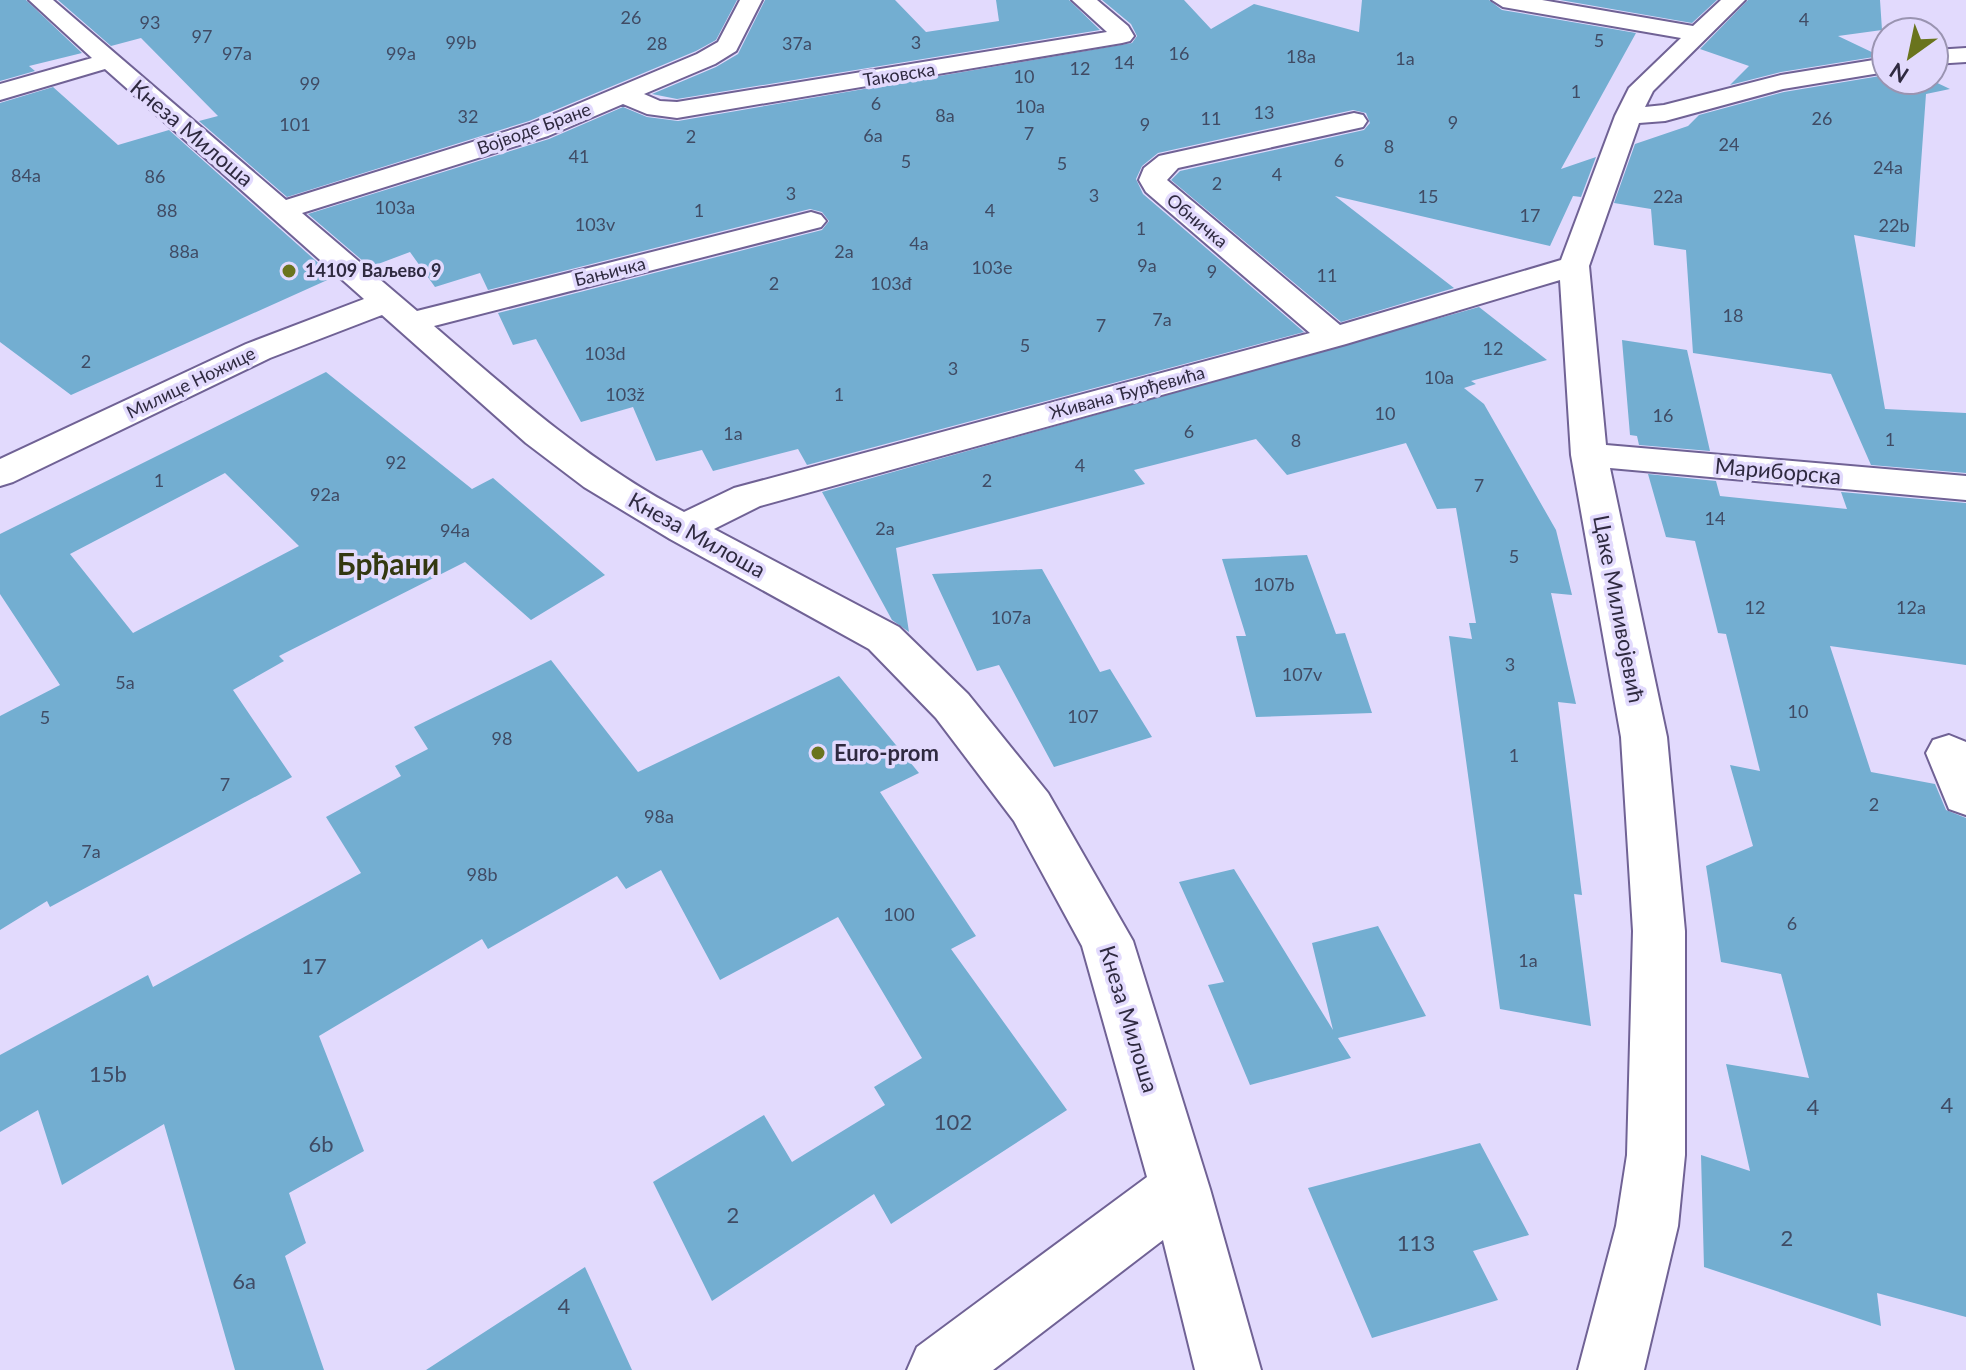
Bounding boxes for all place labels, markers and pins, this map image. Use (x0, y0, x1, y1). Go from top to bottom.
place label: 14109 Ваљево 9 (305, 259, 441, 281)
marker: 14109 Ваљево 9 (280, 262, 298, 280)
place label: Euro-prom (834, 739, 939, 766)
marker: Euro-prom (809, 744, 827, 762)

